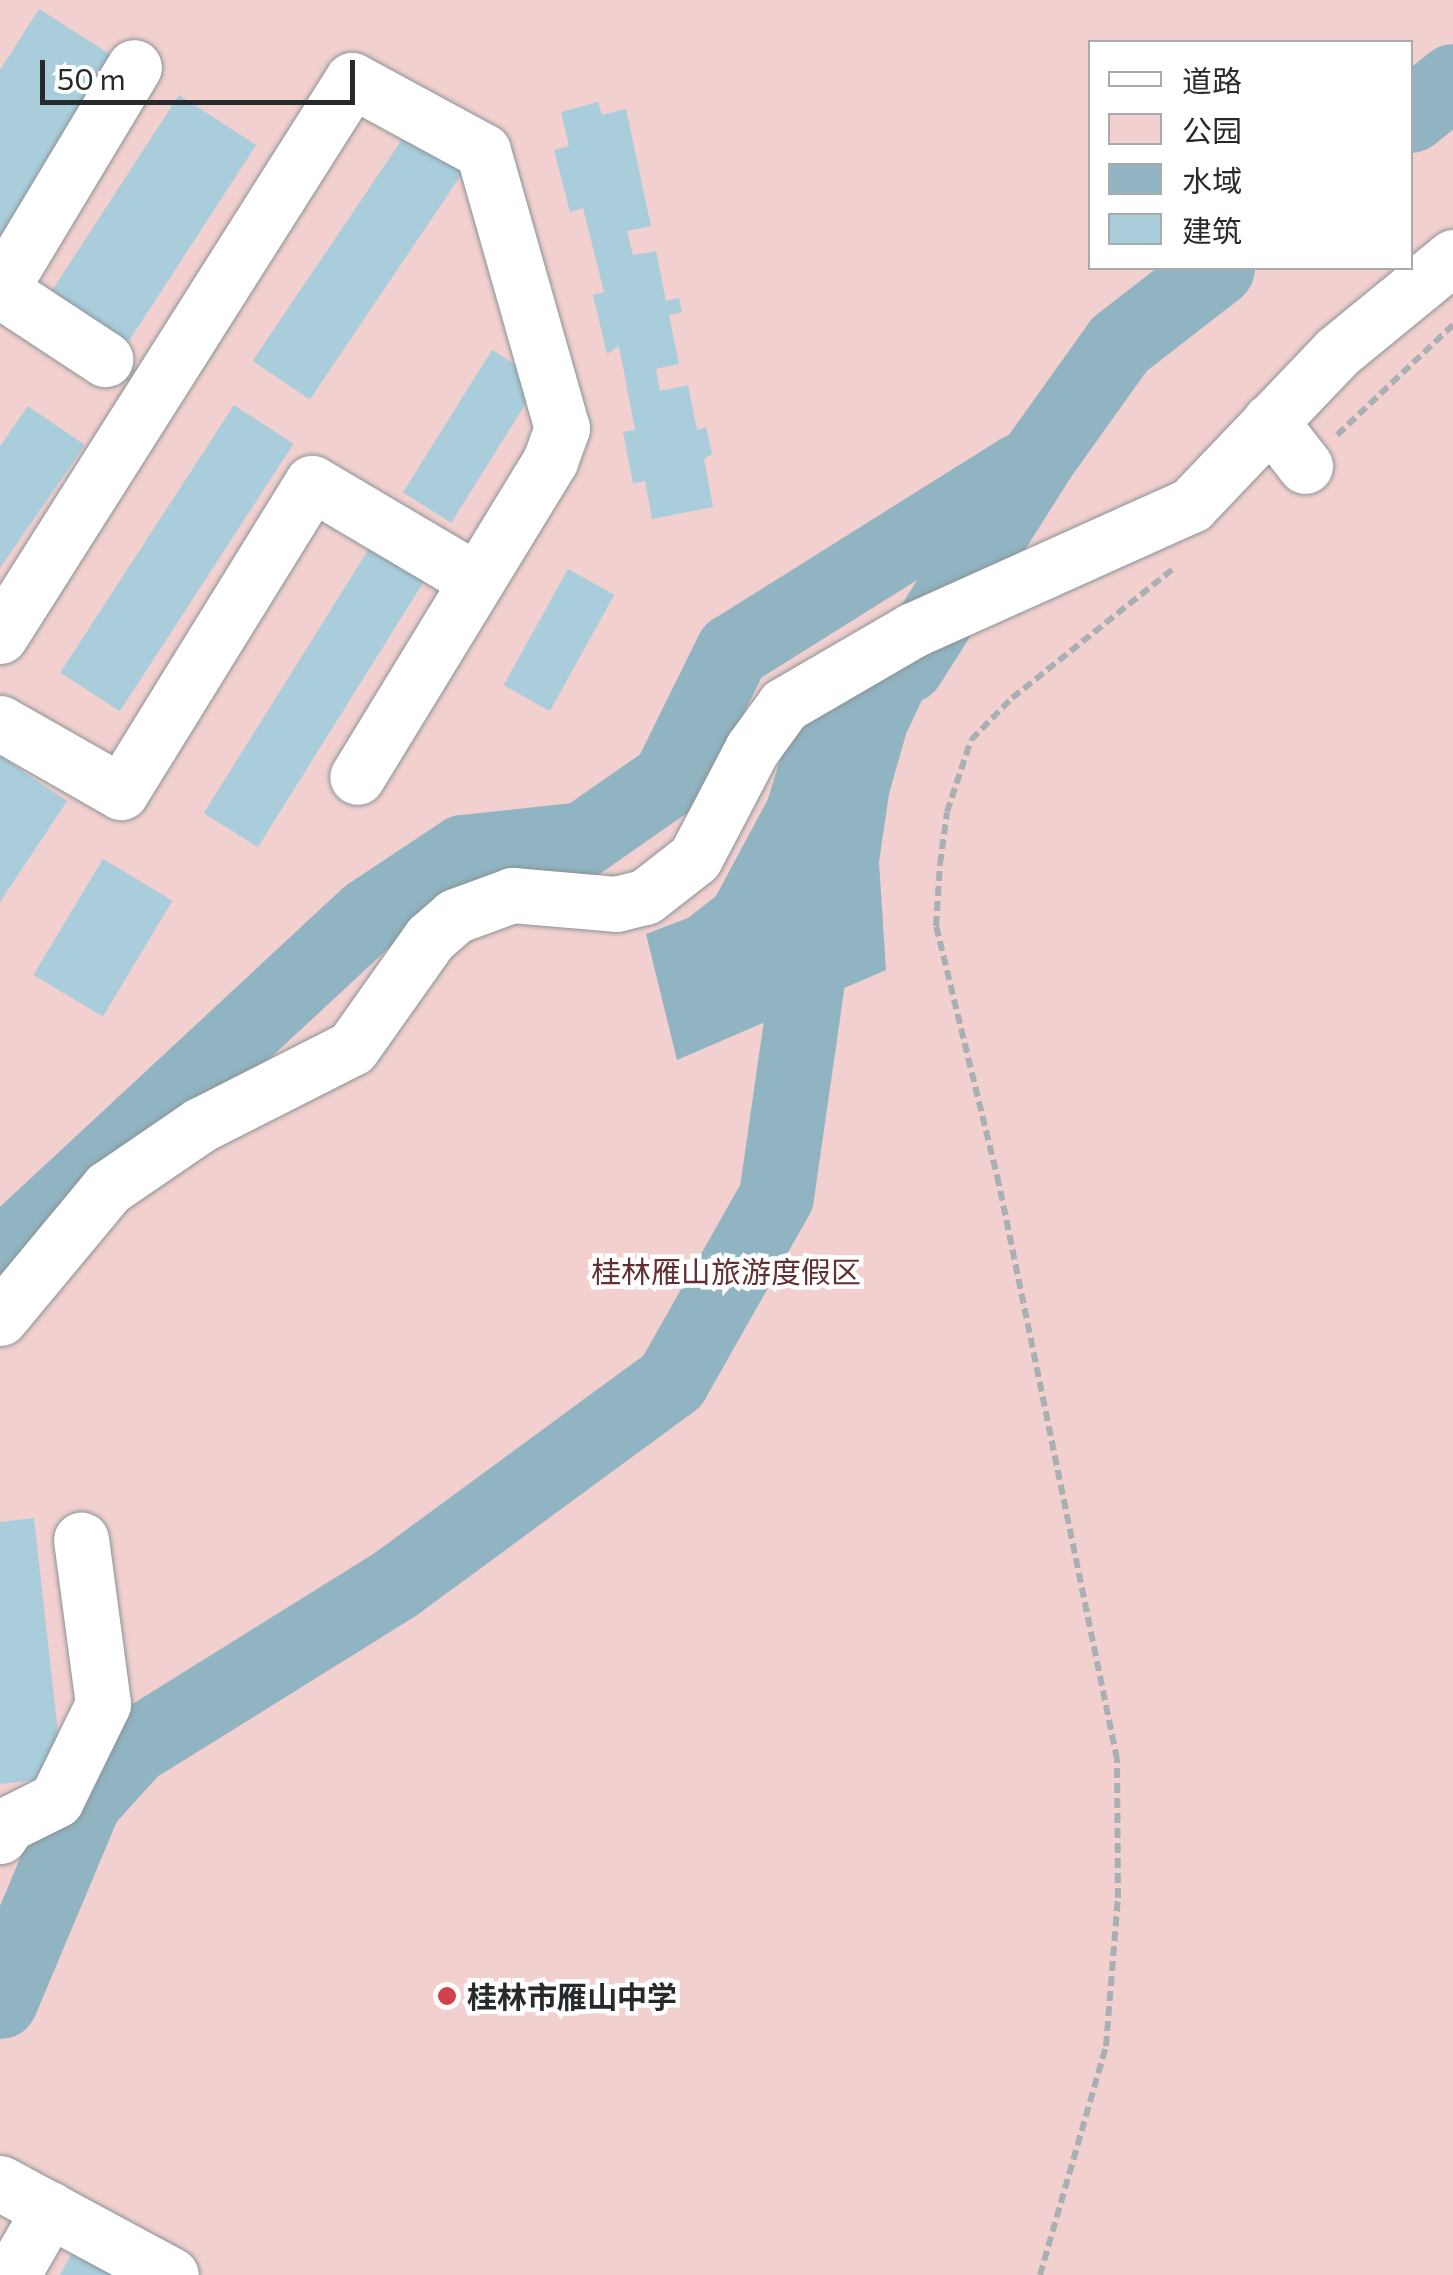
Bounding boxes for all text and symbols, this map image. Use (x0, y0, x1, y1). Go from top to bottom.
scale bar (45, 40, 360, 102)
legend (1088, 40, 1413, 270)
text: 50 m (57, 59, 126, 96)
text: 道路 (1182, 61, 1242, 98)
text: 公园 (1182, 111, 1242, 148)
text: 水域 (1182, 161, 1242, 198)
text: 建筑 (1182, 211, 1242, 248)
park label: 桂林雁山旅游度假区 (591, 1253, 861, 1289)
place label: 桂林市雁山中学 (467, 1978, 677, 2014)
marker: 桂林市雁山中学 (436, 1985, 458, 2007)

